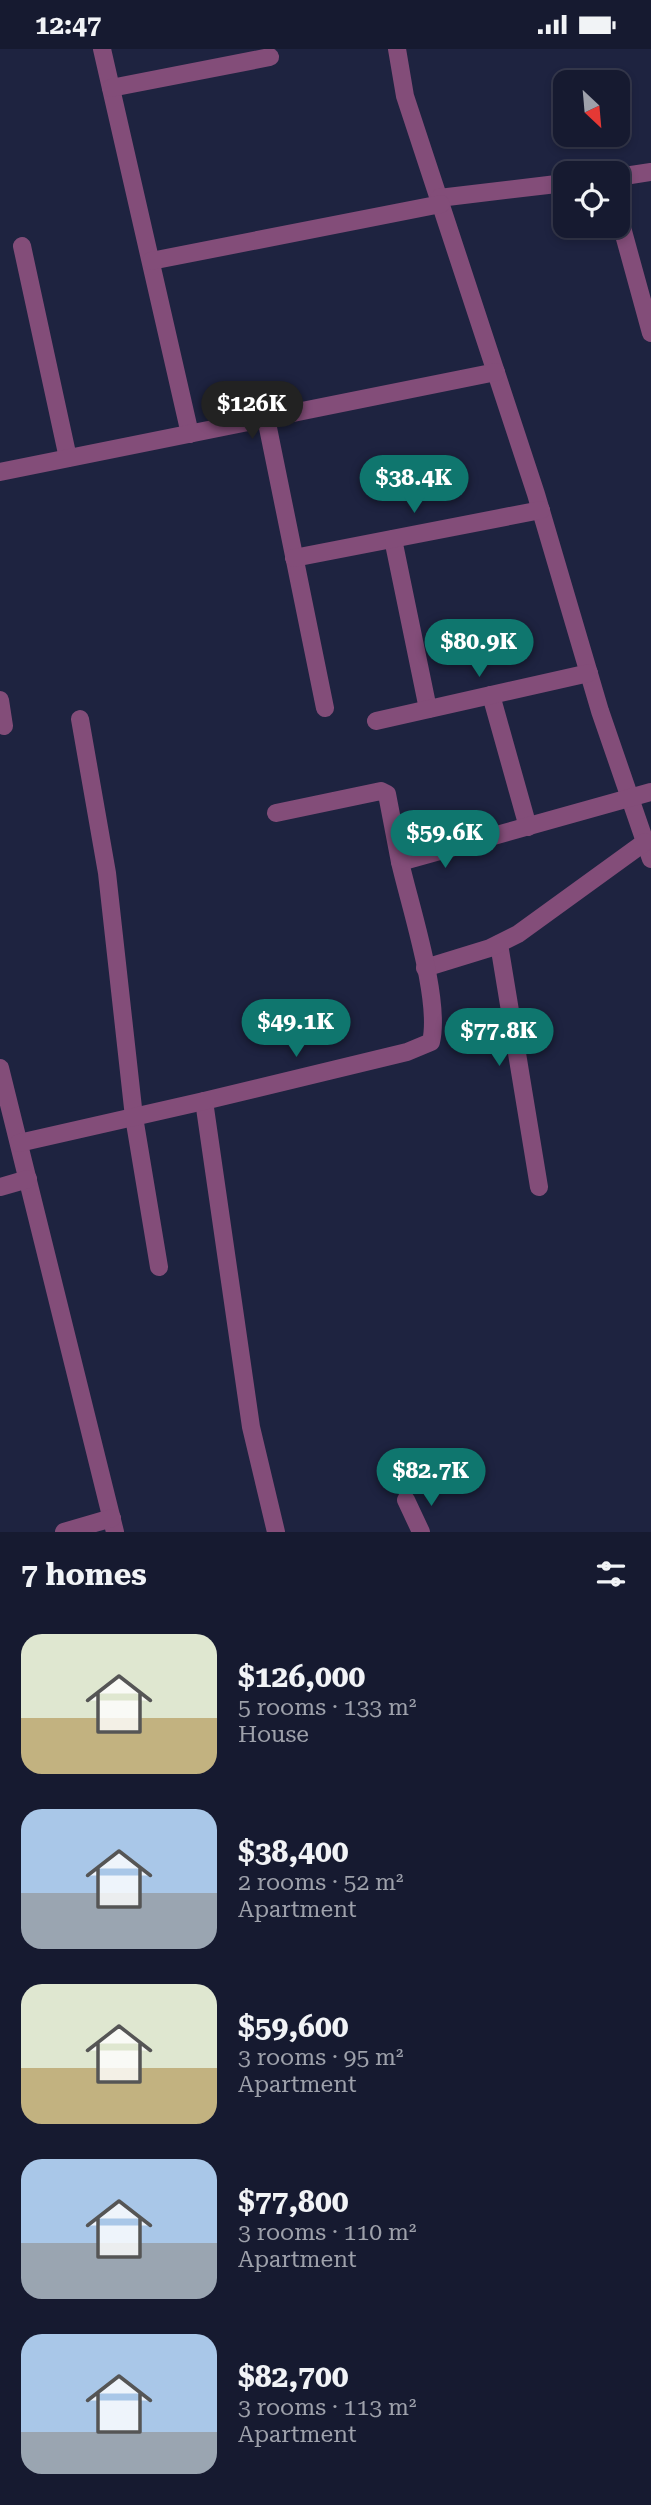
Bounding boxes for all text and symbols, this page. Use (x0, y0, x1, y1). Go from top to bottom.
text: 12:47 (35, 10, 101, 40)
north arrow (553, 70, 630, 147)
map controls (553, 70, 630, 238)
button: locate (553, 161, 630, 238)
pin: $126K (203, 381, 301, 441)
text: $126K (217, 390, 287, 417)
pin: $38.4K (357, 455, 471, 515)
text: $38.4K (376, 464, 452, 491)
pin: $80.9K (422, 619, 536, 679)
text: $80.9K (441, 628, 517, 655)
pin: $59.6K (388, 811, 502, 870)
text: $59.6K (407, 819, 483, 846)
pin: $49.1K (239, 999, 353, 1059)
text: $49.1K (258, 1008, 334, 1035)
pin: $77.8K (442, 1009, 556, 1068)
text: $77.8K (461, 1017, 537, 1044)
pin: $82.7K (374, 1449, 488, 1508)
text: $82.7K (393, 1457, 469, 1484)
icon: filters (592, 1555, 630, 1593)
text: 7 homes (21, 1557, 147, 1592)
text: $126,000 (238, 1659, 365, 1694)
icon: home (77, 1662, 161, 1746)
text: 5 rooms · 133 m² (238, 1694, 416, 1721)
text: House (238, 1721, 309, 1748)
text: $38,400 (238, 1834, 349, 1869)
icon: home (77, 1837, 161, 1921)
text: 2 rooms · 52 m² (238, 1869, 404, 1896)
text: Apartment (238, 1896, 357, 1923)
text: $59,600 (238, 2009, 349, 2044)
icon: home (77, 2012, 161, 2096)
text: 3 rooms · 95 m² (238, 2044, 404, 2071)
text: Apartment (238, 2071, 357, 2098)
text: $77,800 (238, 2184, 349, 2219)
icon: home (77, 2187, 161, 2271)
text: 3 rooms · 110 m² (238, 2219, 416, 2246)
text: Apartment (238, 2246, 357, 2273)
text: $82,700 (238, 2359, 349, 2394)
icon: home (77, 2362, 161, 2446)
text: 3 rooms · 113 m² (238, 2394, 416, 2421)
text: Apartment (238, 2421, 357, 2448)

